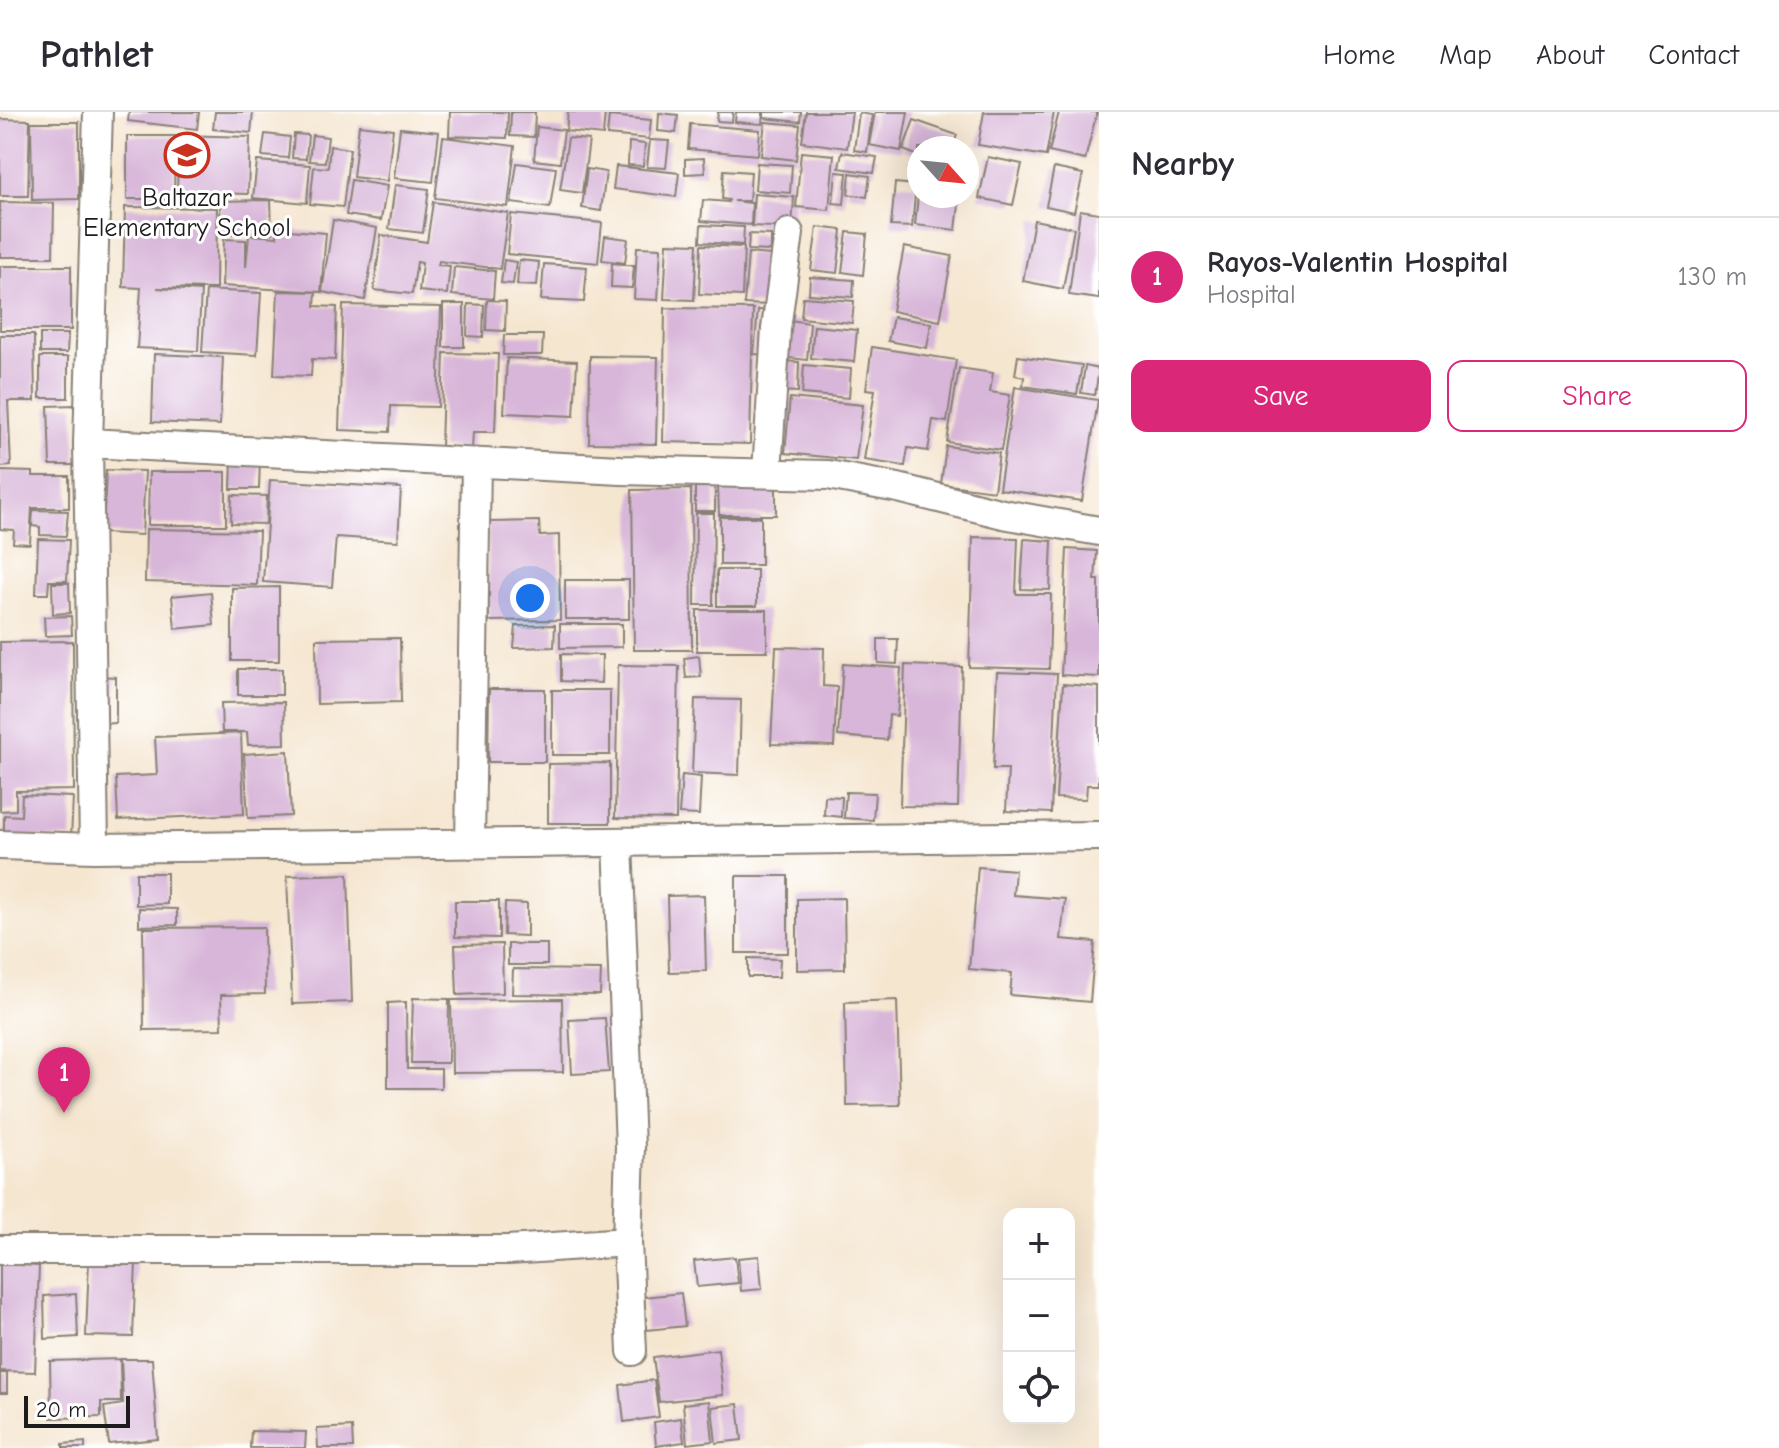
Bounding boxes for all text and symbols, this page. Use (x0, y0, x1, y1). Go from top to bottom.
text: Pathlet (40, 33, 153, 77)
text: Home (1323, 39, 1395, 71)
text: Map (1439, 39, 1492, 71)
text: About (1536, 39, 1604, 71)
text: Contact (1648, 39, 1739, 71)
school or university icon: Baltazar Elementary School (163, 131, 211, 179)
north arrow (907, 136, 979, 208)
text: Nearby (1131, 144, 1234, 184)
place label: Baltazar Elementary School (83, 183, 291, 243)
text: Rayos-Valentin Hospital (1207, 245, 1508, 280)
text: 1 (1152, 262, 1162, 292)
text: 130 m (1678, 262, 1747, 292)
text: Hospital (1207, 280, 1296, 310)
button: Save (1131, 360, 1431, 432)
button: Share (1447, 360, 1747, 432)
your location (510, 578, 550, 618)
pin: 1 (38, 1047, 90, 1113)
map controls (1003, 1208, 1075, 1424)
button: + (1003, 1208, 1075, 1280)
button: − (1003, 1280, 1075, 1352)
button: locate (1003, 1352, 1075, 1424)
scale bar (24, 1392, 130, 1428)
text: 20 m (36, 1397, 86, 1423)

